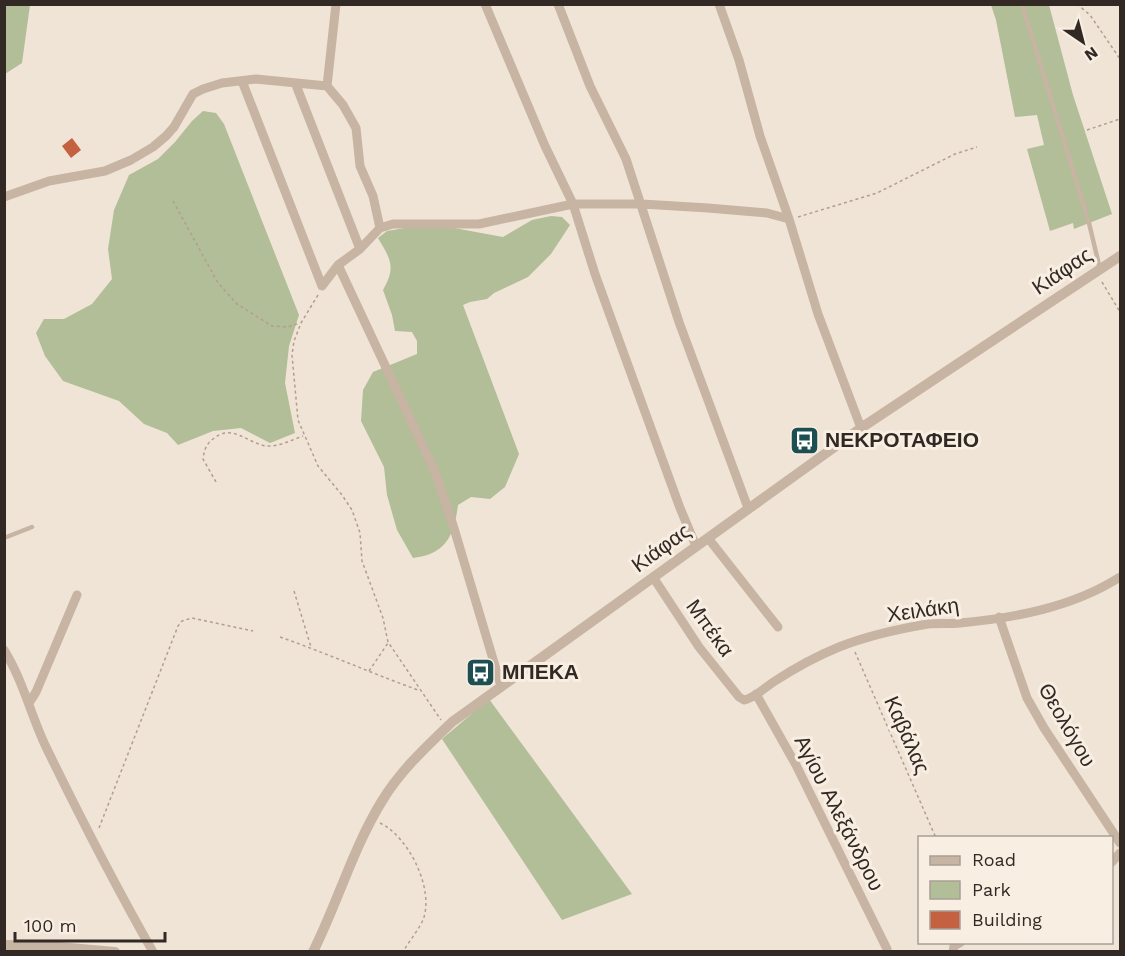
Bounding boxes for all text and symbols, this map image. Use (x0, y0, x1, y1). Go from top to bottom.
north arrow (1053, 12, 1113, 72)
text: N (1081, 43, 1102, 65)
street label: Κιάφας (1027, 242, 1096, 300)
bus stop icon: ΝΕΚΡΟΤΑΦΕΙΟ (788, 424, 820, 456)
place label: ΝΕΚΡΟΤΑΦΕΙΟ (825, 427, 979, 452)
street label: Κιάφας (626, 518, 695, 577)
street label: Χειλάκη (885, 592, 961, 627)
street label: Μπέκα (681, 594, 740, 661)
bus stop icon: ΜΠΕΚΑ (465, 656, 497, 688)
place label: ΜΠΕΚΑ (502, 659, 579, 684)
street label: Θεολόγου (1033, 678, 1101, 771)
street label: Καβάλας (879, 692, 936, 778)
street label: Αγίου Αλεξάνδρου (789, 731, 889, 895)
legend (918, 836, 1113, 944)
text: Road (972, 849, 1016, 870)
text: Park (972, 879, 1011, 900)
scale bar (15, 905, 165, 943)
text: Building (972, 909, 1042, 930)
text: 100 m (24, 915, 77, 936)

